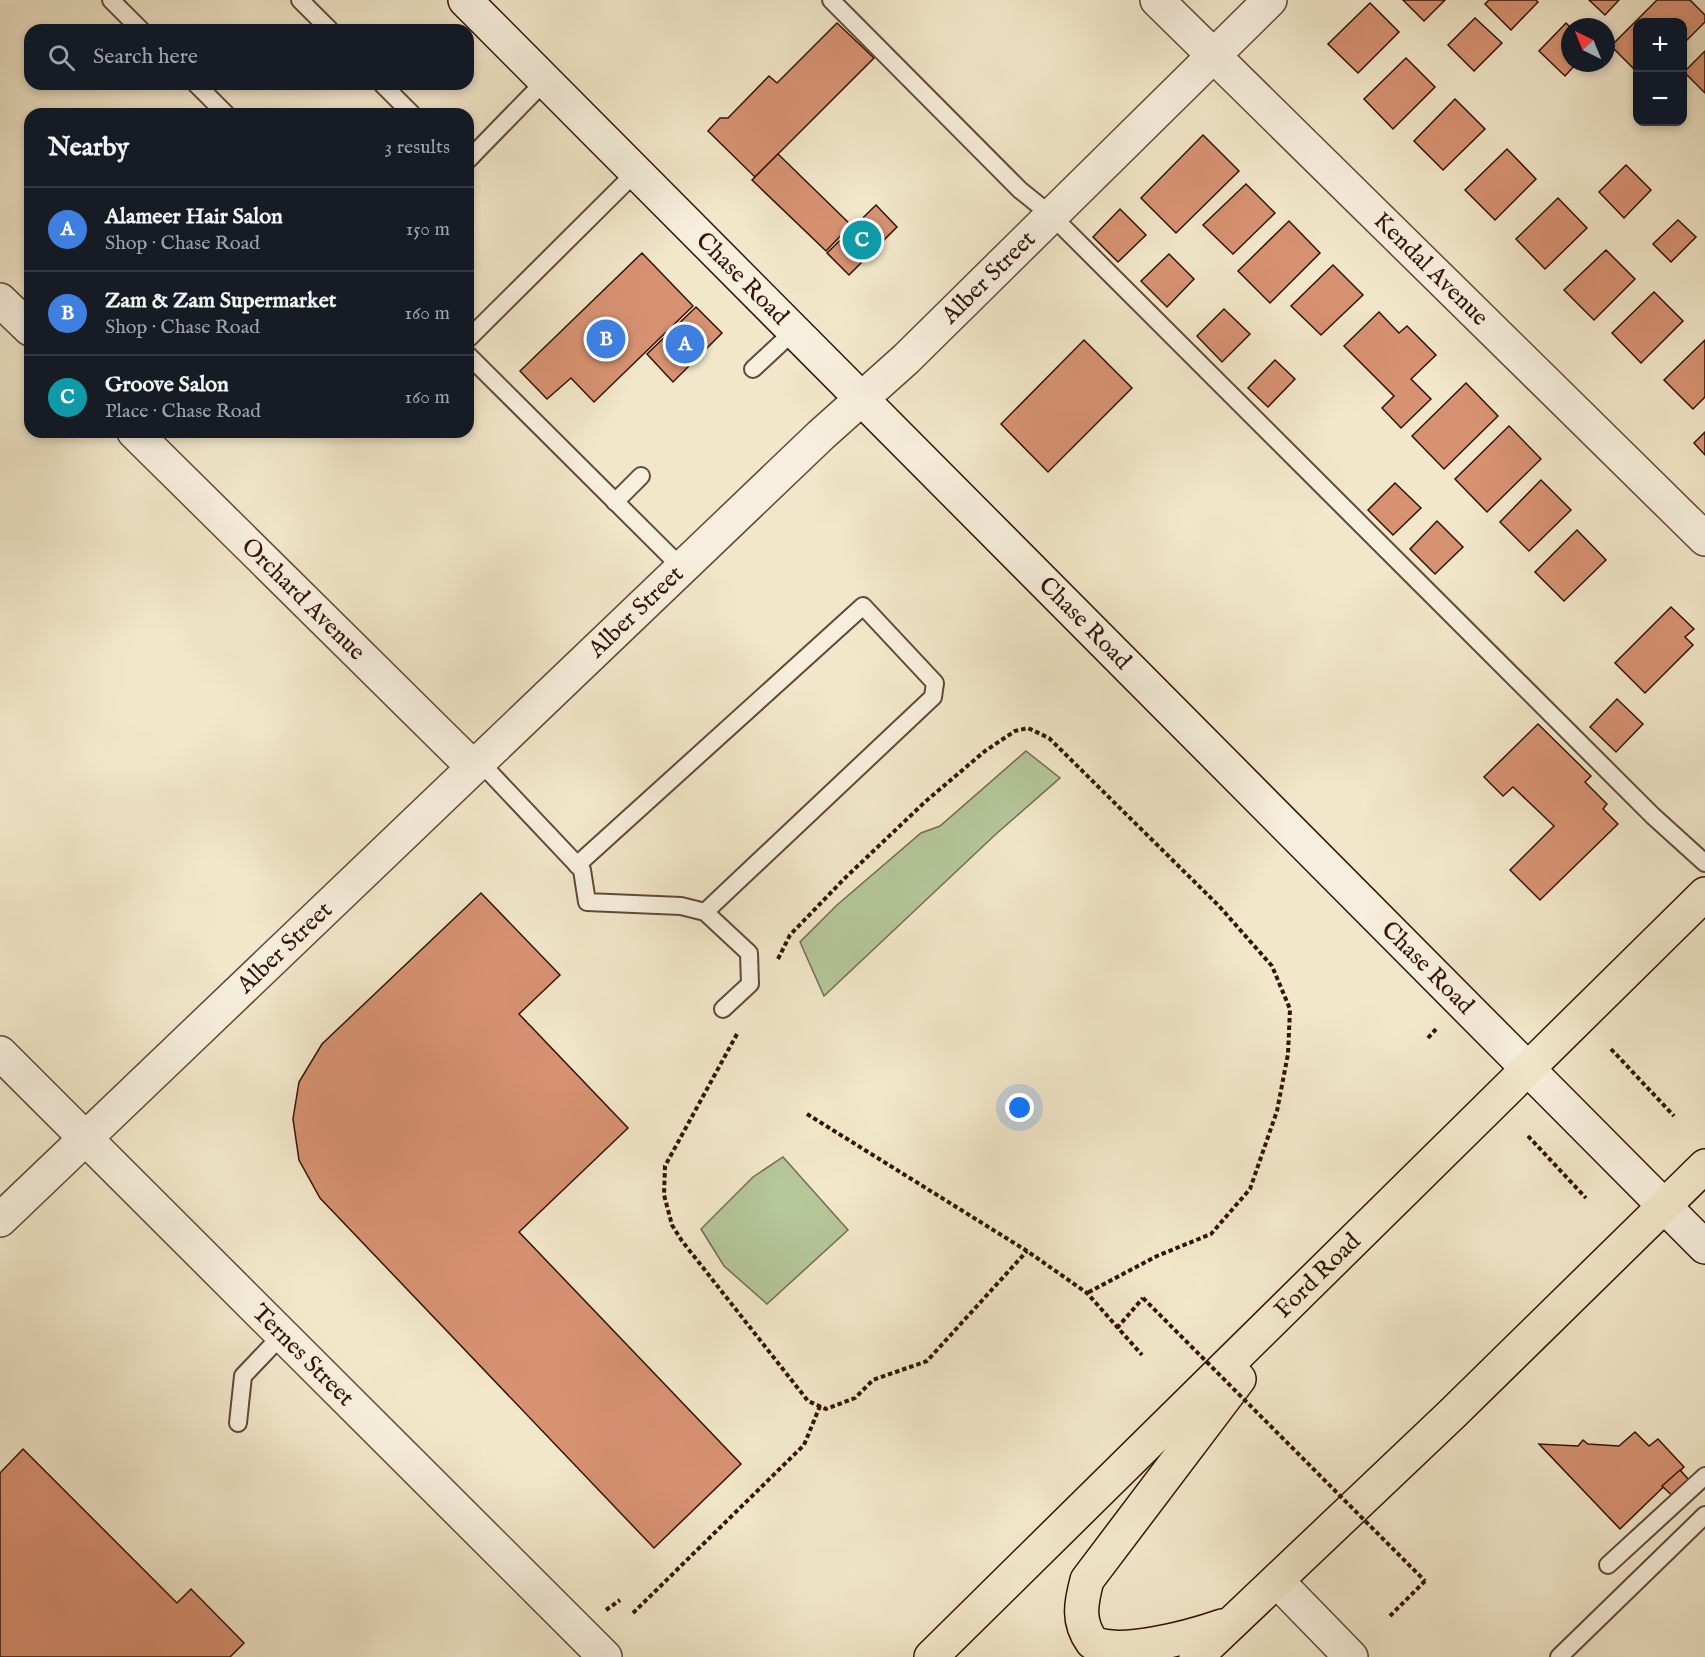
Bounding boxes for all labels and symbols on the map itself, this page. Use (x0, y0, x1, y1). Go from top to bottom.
north arrow (1561, 18, 1615, 72)
street label: Kendal Avenue (1367, 206, 1495, 333)
pin: C (842, 218, 882, 262)
street label: Alber Street (934, 224, 1042, 331)
street label: Chase Road (689, 225, 795, 332)
pin: B (586, 316, 626, 362)
pin: A (666, 322, 704, 366)
street label: Orchard Avenue (235, 531, 372, 667)
street label: Alber Street (581, 559, 690, 665)
street label: Chase Road (1032, 570, 1138, 677)
street label: Alber Street (230, 895, 339, 1001)
street label: Chase Road (1374, 915, 1481, 1021)
your location (1005, 1093, 1034, 1122)
street label: Ford Road (1268, 1226, 1368, 1325)
street label: Ternes Street (245, 1298, 361, 1413)

